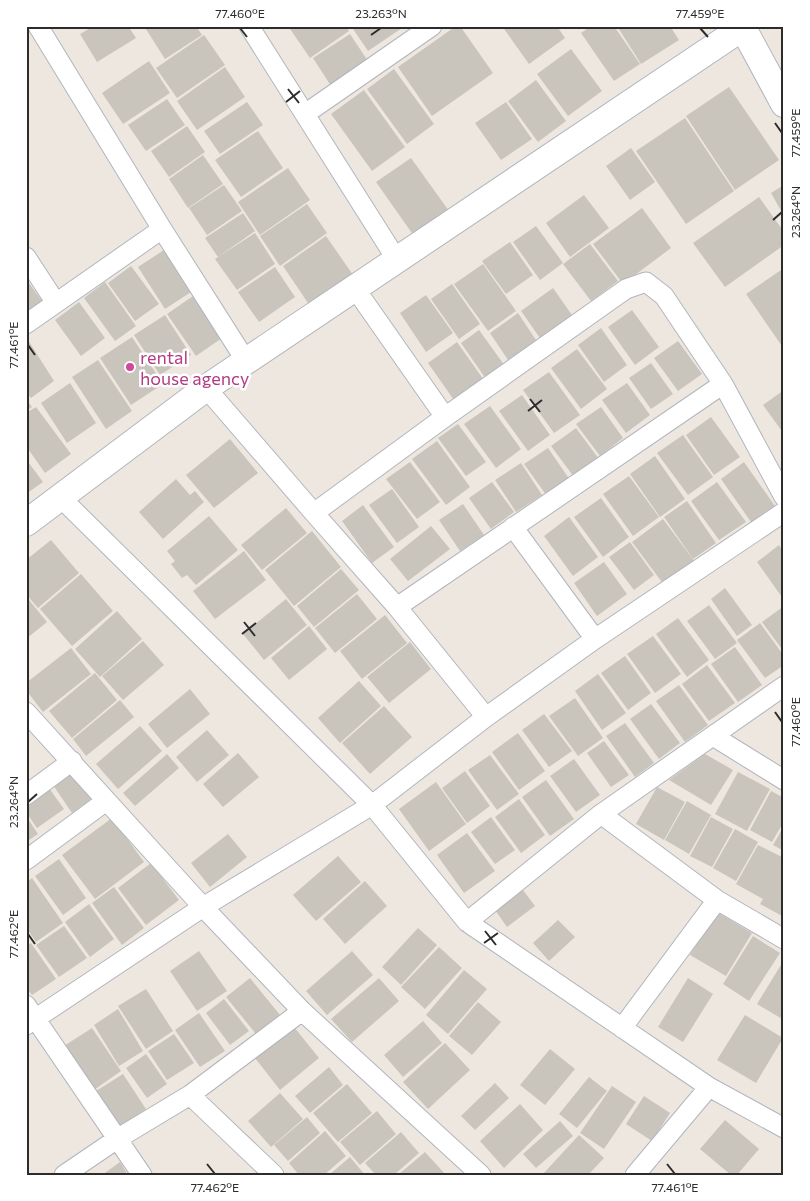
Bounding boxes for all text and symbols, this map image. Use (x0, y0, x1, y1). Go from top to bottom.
text: 77.460°E (215, 6, 265, 20)
text: 23.263°N (355, 6, 407, 20)
text: 77.459°E (676, 6, 724, 20)
text: 77.459°E (788, 109, 802, 157)
text: 23.264°N (788, 186, 802, 238)
text: 77.461°E (6, 322, 20, 369)
place label: rental house agency (140, 346, 249, 389)
marker: rental house agency (124, 361, 136, 373)
text: 77.460°E (788, 697, 802, 747)
text: 23.264°N (6, 776, 20, 828)
text: 77.462°E (6, 910, 20, 958)
text: 77.462°E (191, 1180, 239, 1194)
text: 77.461°E (652, 1180, 699, 1194)

